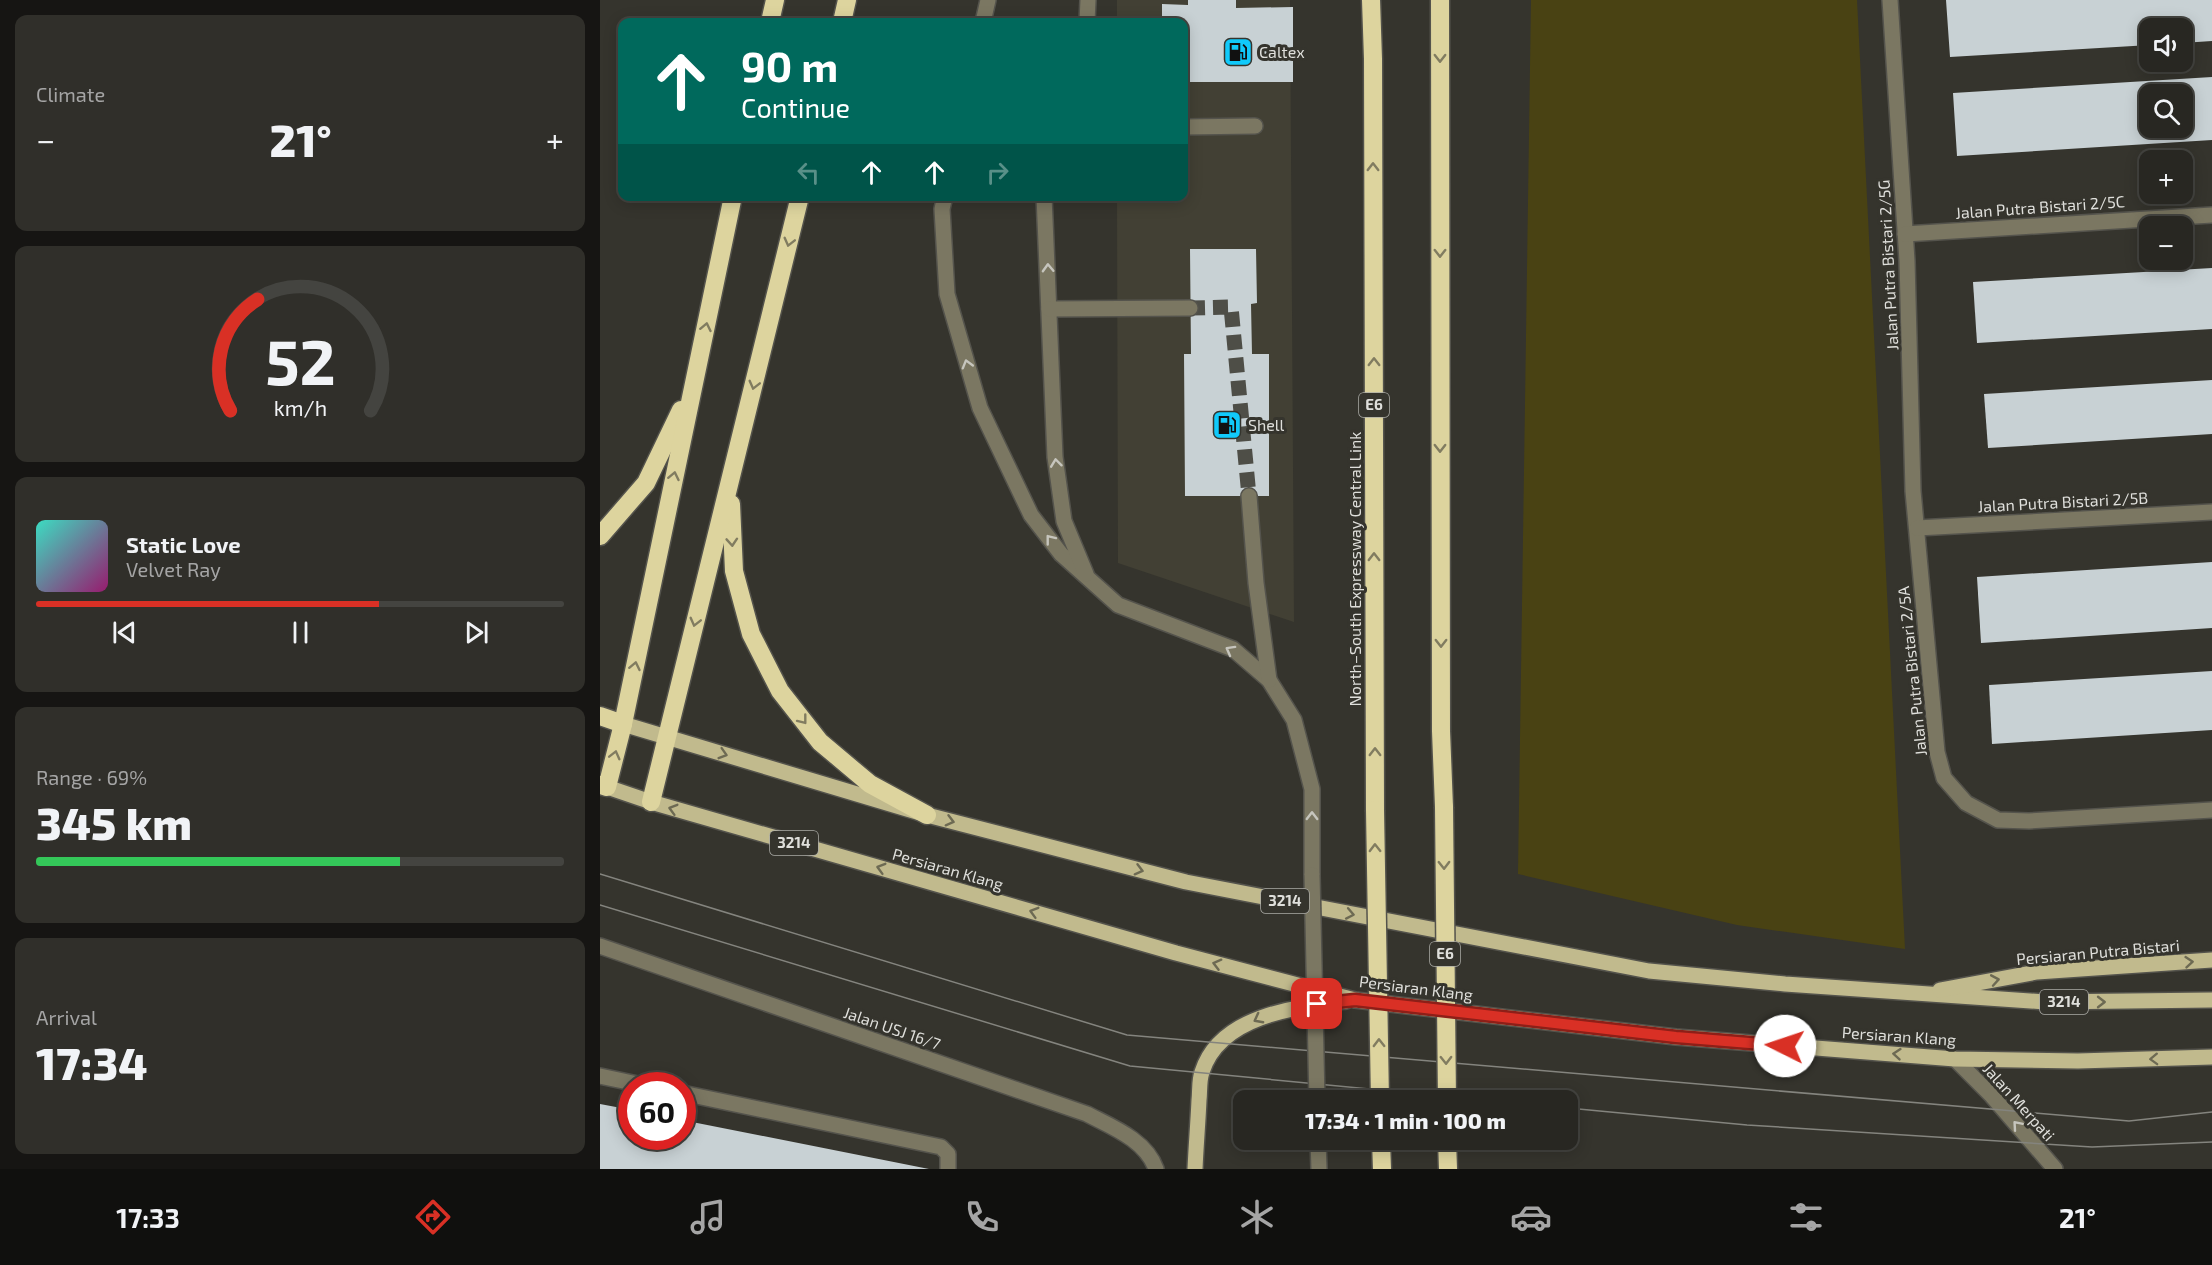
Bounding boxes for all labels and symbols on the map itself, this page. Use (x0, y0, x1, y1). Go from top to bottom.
fuel station icon: Caltex (1222, 36, 1254, 68)
place label: Caltex (1259, 42, 1305, 61)
one-way arrow (1434, 54, 1446, 63)
one-way arrow (1367, 162, 1379, 171)
street label: Jalan Putra Bistari 2/5G (1874, 179, 1901, 351)
street label: Jalan Putra Bistari 2/5C (1955, 191, 2125, 222)
one-way arrow (783, 237, 796, 247)
one-way arrow (1434, 249, 1446, 258)
one-way arrow (1041, 264, 1054, 273)
one-way arrow (698, 322, 711, 332)
one-way arrow (1368, 357, 1380, 366)
one-way arrow (962, 359, 974, 370)
one-way arrow (749, 380, 762, 390)
road number: E6 (1359, 393, 1389, 417)
fuel station icon: Shell (1211, 409, 1243, 441)
place label: Shell (1248, 415, 1285, 434)
street label: North–South Expressway Central Link (1345, 432, 1364, 706)
one-way arrow (1434, 444, 1446, 453)
one-way arrow (1051, 459, 1063, 468)
one-way arrow (667, 471, 680, 481)
street label: Jalan Putra Bistari 2/5B (1977, 488, 2149, 515)
one-way arrow (1046, 535, 1057, 546)
one-way arrow (726, 538, 739, 547)
one-way arrow (1368, 552, 1380, 561)
street label: Jalan Putra Bistari 2/5A (1893, 585, 1930, 757)
one-way arrow (690, 617, 703, 627)
one-way arrow (1435, 639, 1447, 648)
one-way arrow (1226, 646, 1236, 657)
one-way arrow (628, 662, 641, 672)
one-way arrow (795, 714, 806, 725)
one-way arrow (717, 747, 728, 759)
one-way arrow (1369, 747, 1381, 756)
one-way arrow (607, 751, 620, 761)
one-way arrow (668, 803, 678, 816)
one-way arrow (1306, 812, 1318, 821)
one-way arrow (945, 813, 955, 826)
road number: 3214 (770, 831, 818, 855)
one-way arrow (1369, 843, 1381, 852)
street label: Persiaran Klang (890, 844, 1006, 893)
one-way arrow (1438, 861, 1450, 870)
one-way arrow (876, 863, 887, 875)
one-way arrow (1133, 863, 1144, 875)
road number: 3214 (1261, 889, 1309, 913)
one-way arrow (1029, 907, 1040, 919)
one-way arrow (1345, 907, 1355, 920)
street label: Persiaran Putra Bistari (2015, 935, 2180, 968)
road number: E6 (1430, 942, 1460, 966)
one-way arrow (2184, 956, 2193, 969)
one-way arrow (1213, 959, 1223, 971)
street label: Persiaran Klang (1358, 971, 1474, 1004)
one-way arrow (1990, 974, 2000, 987)
pin (1291, 978, 1342, 1029)
road number: 3214 (2040, 990, 2088, 1014)
one-way arrow (2096, 996, 2105, 1008)
street label: Jalan USJ 16/7 (841, 1002, 943, 1053)
one-way arrow (1253, 1012, 1264, 1023)
position arrow (1753, 1014, 1817, 1078)
street label: Persiaran Klang (1841, 1022, 1957, 1049)
one-way arrow (1373, 1038, 1385, 1047)
one-way arrow (1892, 1048, 1901, 1061)
one-way arrow (2149, 1052, 2158, 1065)
one-way arrow (1440, 1056, 1453, 1065)
street label: Jalan Merpati (1980, 1059, 2059, 1144)
speed limit sign: 60 (618, 1072, 696, 1150)
one-way arrow (2013, 1121, 2024, 1132)

